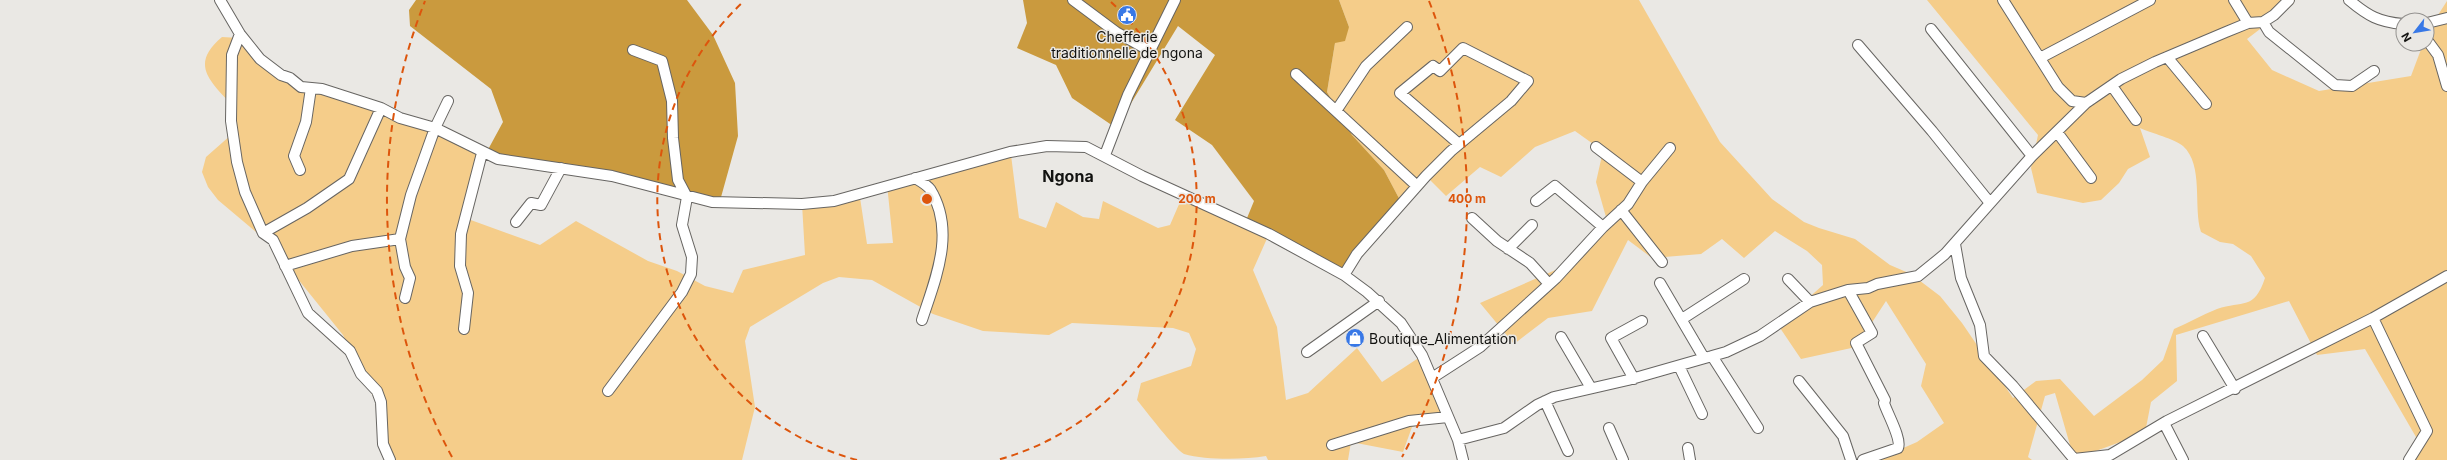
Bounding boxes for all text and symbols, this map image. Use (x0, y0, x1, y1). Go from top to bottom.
public building icon: Chefferie traditionnelle de ngona (1116, 4, 1138, 26)
north arrow (2395, 12, 2435, 52)
place label: Chefferie traditionnelle de ngona (1051, 28, 1203, 61)
text: N (2398, 30, 2415, 44)
district label: Ngona (1042, 166, 1094, 186)
text: 200 m (1178, 191, 1216, 206)
text: 400 m (1448, 191, 1486, 206)
centre of rings (920, 192, 934, 206)
shop icon: Boutique_Alimentation (1344, 327, 1366, 349)
place label: Boutique_Alimentation (1369, 330, 1517, 347)

